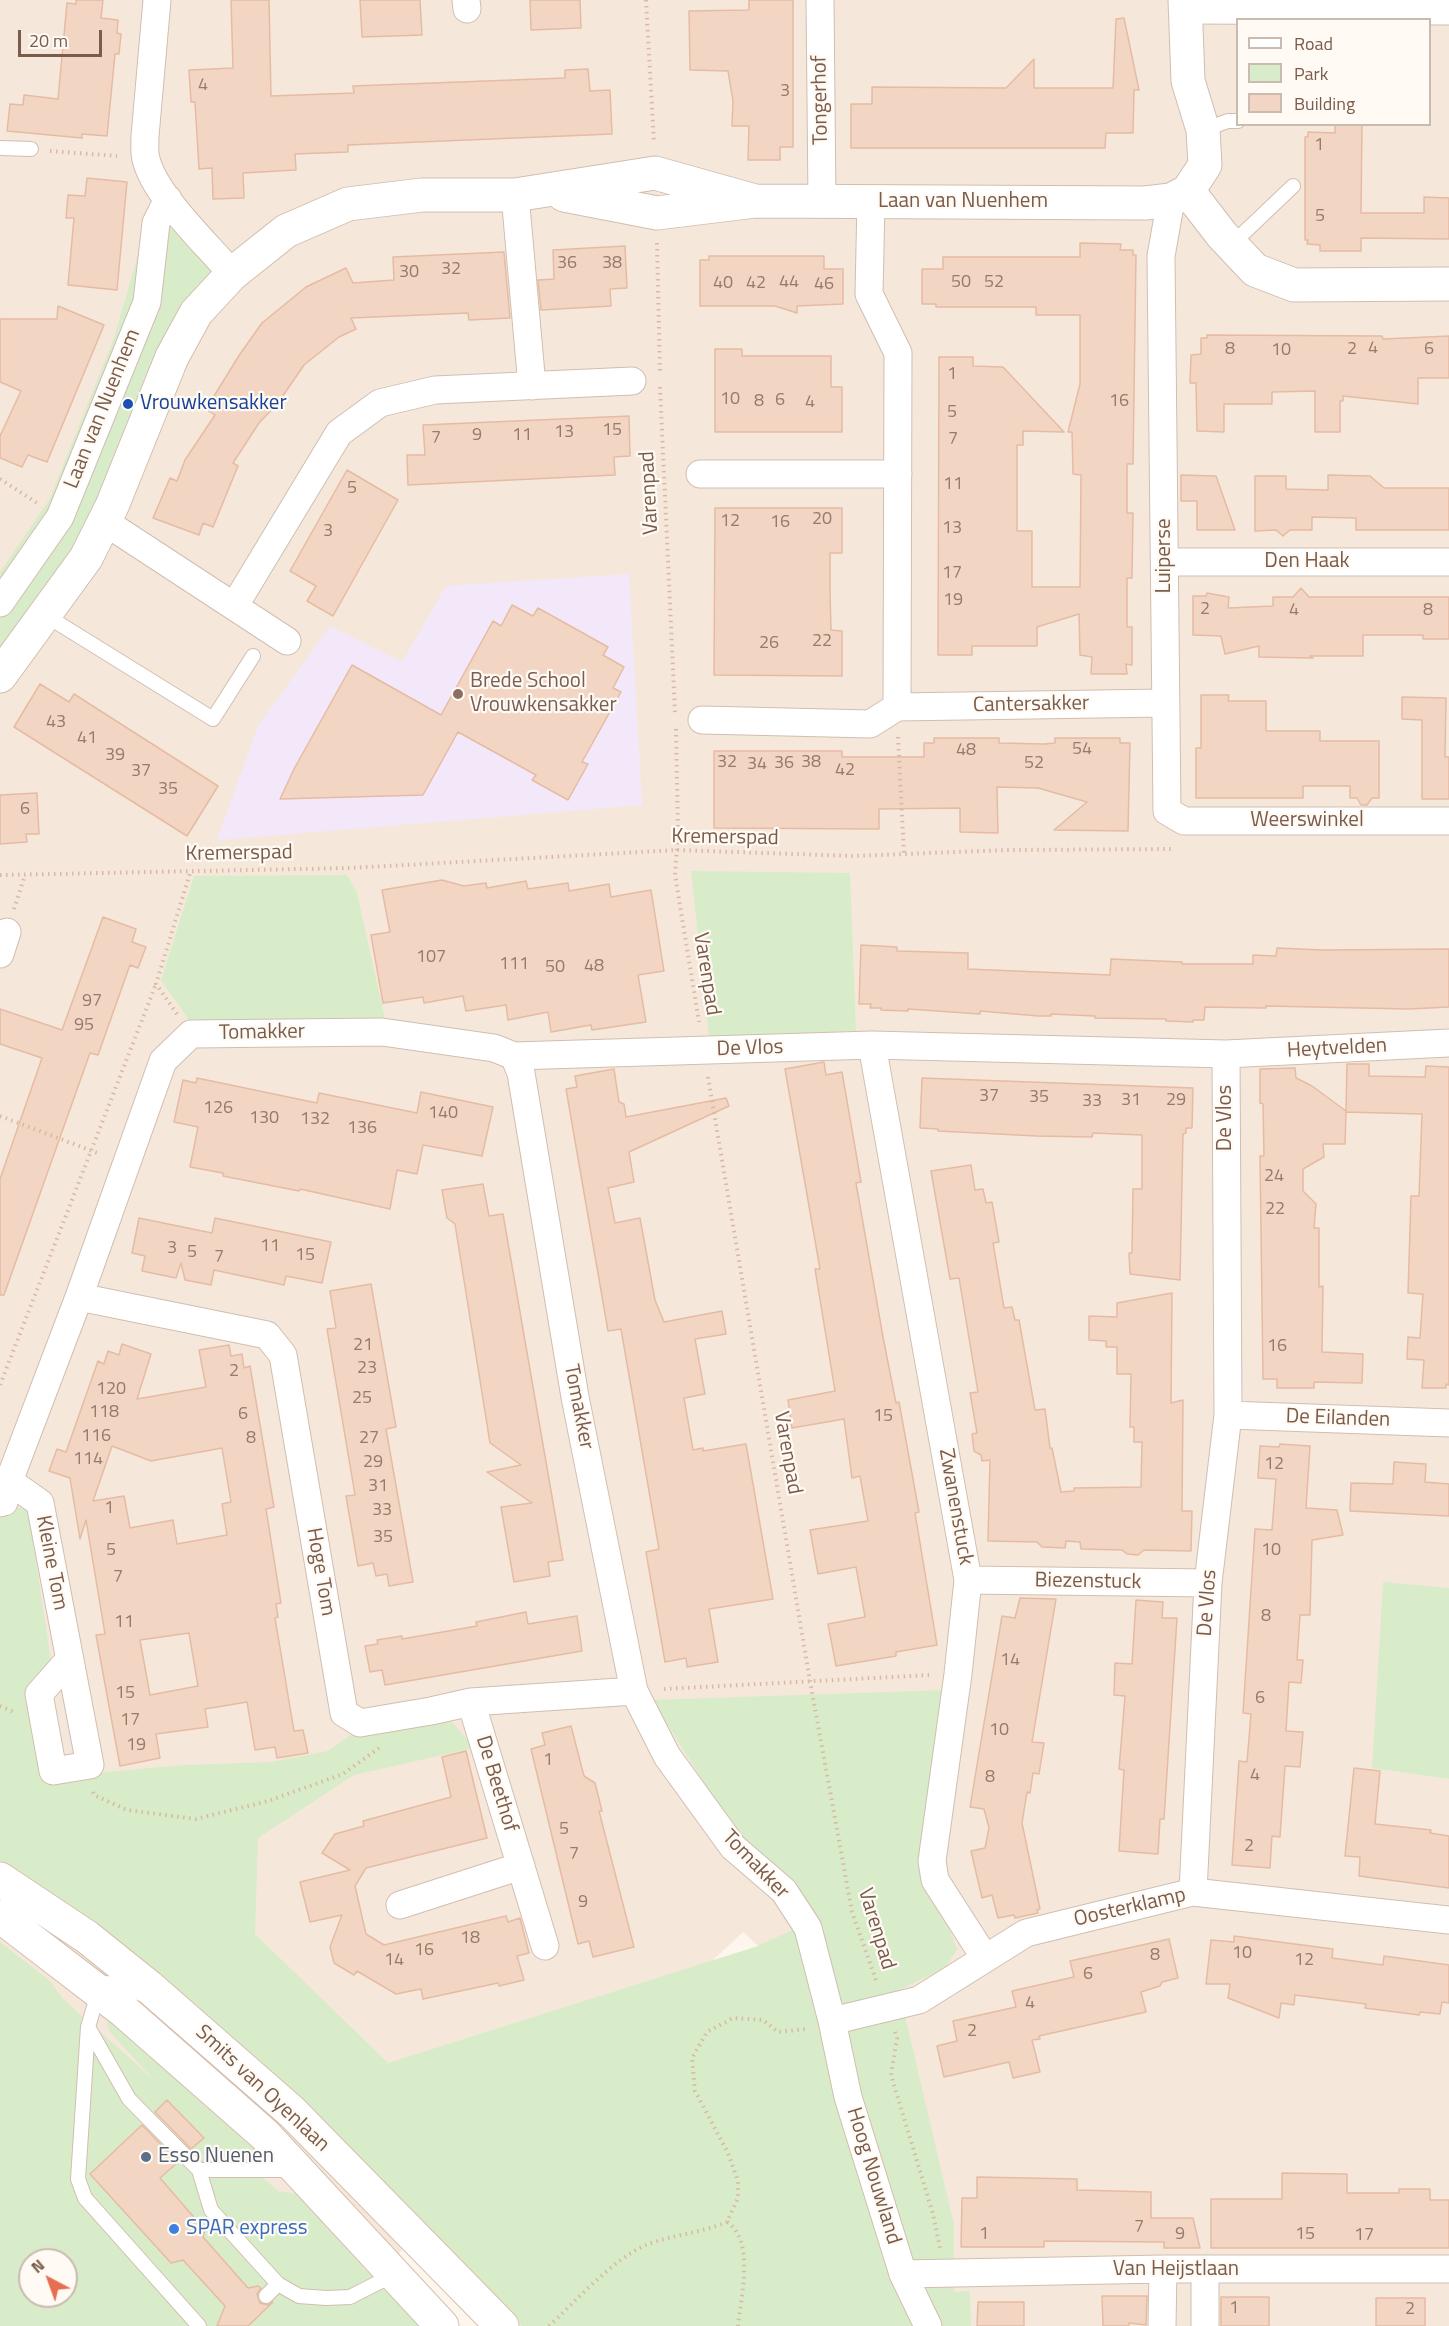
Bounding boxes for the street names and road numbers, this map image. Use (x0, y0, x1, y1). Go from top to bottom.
street label: Tongerhof (808, 55, 834, 145)
street label: Laan van Nuenhem (878, 189, 1048, 215)
street label: Laan van Nuenhem (59, 325, 147, 493)
street label: Varenpad (635, 450, 665, 536)
street label: Luiperse (1152, 518, 1178, 594)
street label: Den Haak (1264, 549, 1350, 575)
street label: Cantersakker (973, 691, 1089, 719)
street label: Weerswinkel (1250, 808, 1364, 834)
street label: Kremerspad (671, 824, 779, 852)
street label: Kremerspad (185, 840, 293, 868)
street label: Varenpad (687, 931, 725, 1017)
street label: Tomakker (219, 1020, 305, 1046)
street label: Heytvelden (1286, 1034, 1388, 1064)
street label: De Vlos (716, 1035, 784, 1063)
street label: De Vlos (1213, 1085, 1239, 1151)
street label: Tomakker (557, 1362, 599, 1452)
street label: De Eilanden (1285, 1405, 1391, 1433)
street label: Varenpad (767, 1410, 807, 1496)
street label: Zwanenstuck (932, 1447, 978, 1567)
street label: Kleine Tom (29, 1513, 73, 1613)
street label: Hoge Tom (300, 1526, 340, 1618)
street label: Biezenstuck (1034, 1568, 1142, 1596)
street label: De Vlos (1193, 1569, 1223, 1637)
street label: De Beethof (469, 1733, 523, 1835)
street label: Tomakker (716, 1825, 794, 1905)
street label: Oosterklamp (1072, 1883, 1188, 1933)
street label: Varenpad (852, 1885, 900, 1973)
street label: Smits van Oyenlaan (190, 2020, 334, 2158)
street label: Hoog Nouwland (840, 2105, 906, 2247)
street label: Van Heijstlaan (1113, 2257, 1239, 2283)

